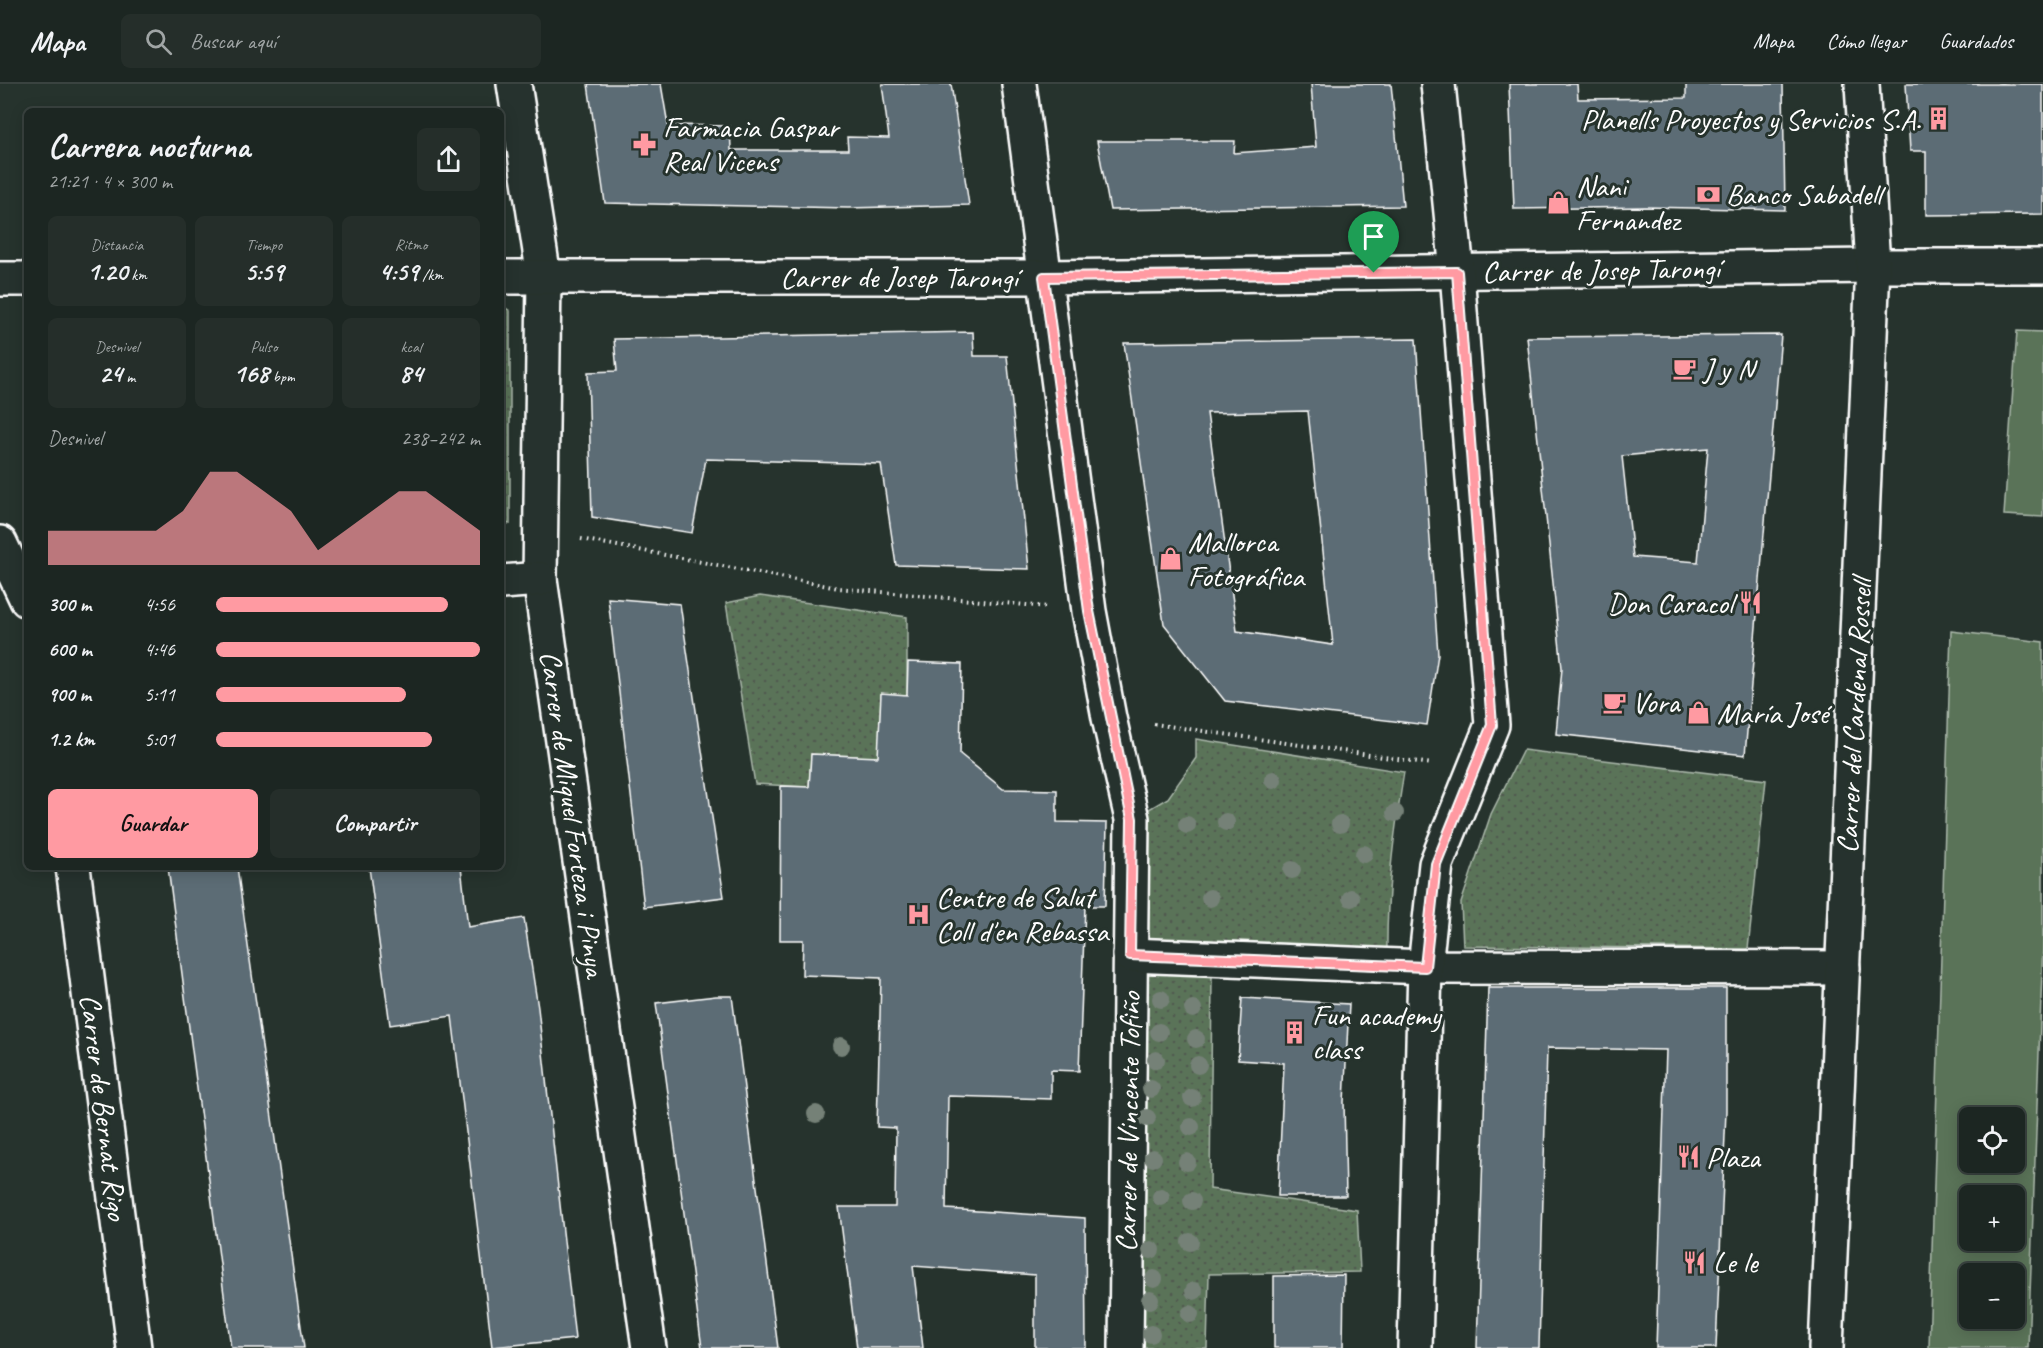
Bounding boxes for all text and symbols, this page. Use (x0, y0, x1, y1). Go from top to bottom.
search box (121, 14, 541, 68)
text: Mapa (30, 24, 85, 59)
icon: search (142, 25, 175, 58)
text: Buscar aquí (190, 27, 276, 55)
text: Mapa (1753, 28, 1794, 54)
text: Cómo llegar (1827, 28, 1906, 54)
text: Guardados (1939, 28, 2013, 54)
place label: Planells Proyectos y Servicios S.A. (1581, 100, 1921, 138)
building icon: Planells Proyectos y Servicios S.A. (1926, 106, 1952, 132)
place label: Farmacia Gaspar Real Vicens (663, 108, 841, 180)
text: Carrera nocturna (48, 125, 250, 167)
button: share (417, 128, 480, 191)
pharmacy icon: Farmacia Gaspar Real Vicens (632, 131, 658, 157)
place label: Nani Fernandez (1576, 167, 1682, 239)
text: 21:21 · 4 × 300 m (48, 169, 172, 194)
place label: Banco Sabadell (1726, 175, 1886, 213)
bank icon: Banco Sabadell (1695, 181, 1721, 207)
shop icon: Nani Fernandez (1545, 190, 1571, 216)
pin (1348, 211, 1399, 273)
icon: arrive (1357, 220, 1390, 253)
text: Distancia (91, 235, 143, 255)
text: Tiempo (246, 235, 282, 255)
text: Ritmo (395, 235, 427, 255)
street label: Carrer de Josep Tarongí (1482, 249, 1727, 291)
text: 1.20 (87, 255, 127, 288)
text: 5:59 (244, 255, 284, 288)
text: 4:59 (379, 255, 418, 288)
street label: Carrer de Josep Tarongí (780, 258, 1024, 296)
text: km (127, 265, 147, 285)
text: /km (418, 265, 443, 285)
text: Desnivel (95, 337, 139, 357)
text: Pulso (251, 337, 277, 357)
text: kcal (400, 337, 422, 357)
place label: J y N (1701, 350, 1758, 388)
cafe icon: J y N (1672, 356, 1698, 382)
text: 24 (99, 357, 122, 390)
text: 168 (233, 357, 269, 390)
text: 84 (399, 357, 423, 390)
text: m (122, 367, 135, 387)
text: bpm (269, 367, 295, 387)
text: Desnivel (48, 426, 102, 451)
text: 238–242 m (401, 426, 480, 451)
place label: Mallorca Fotográfica (1188, 523, 1306, 595)
shop icon: Mallorca Fotográfica (1157, 546, 1183, 572)
street label: Carrer del Cardenal Rossell (1828, 573, 1880, 854)
place label: Don Caracol (1608, 584, 1738, 622)
restaurant icon: Don Caracol (1738, 590, 1764, 616)
text: 300 m (48, 592, 91, 617)
text: 4:56 (144, 592, 175, 617)
text: 600 m (48, 637, 92, 662)
text: 4:46 (144, 637, 175, 662)
street label: Carrer de Miquel Forteza i Pinya (531, 648, 615, 982)
text: 900 m (48, 682, 91, 707)
text: 5:11 (144, 682, 175, 707)
place label: Vora (1632, 683, 1681, 721)
cafe icon: Vora (1601, 689, 1627, 715)
place label: María José (1717, 694, 1832, 732)
shop icon: María José (1686, 700, 1712, 726)
text: 1.2 km (48, 727, 95, 752)
text: 5:01 (144, 727, 175, 752)
button: Guardar (48, 789, 258, 858)
button: Compartir (270, 789, 480, 858)
place label: Centre de Salut Coll d'en Rebassa (936, 878, 1110, 950)
hospital icon: Centre de Salut Coll d'en Rebassa (905, 901, 931, 927)
street label: Carrer de Vincente Tofiño (1107, 990, 1149, 1252)
street label: Carrer de Bernat Rigo (71, 992, 137, 1224)
place label: Fun academy class (1312, 996, 1442, 1068)
building icon: Fun academy class (1281, 1019, 1307, 1045)
map controls (1959, 1107, 2025, 1329)
button: locate (1959, 1107, 2025, 1173)
place label: Plaza (1706, 1138, 1762, 1176)
restaurant icon: Plaza (1675, 1144, 1701, 1170)
button: + (1959, 1185, 2025, 1251)
place label: Le le (1713, 1243, 1760, 1281)
restaurant icon: Le le (1682, 1249, 1708, 1275)
button: − (1959, 1263, 2025, 1329)

